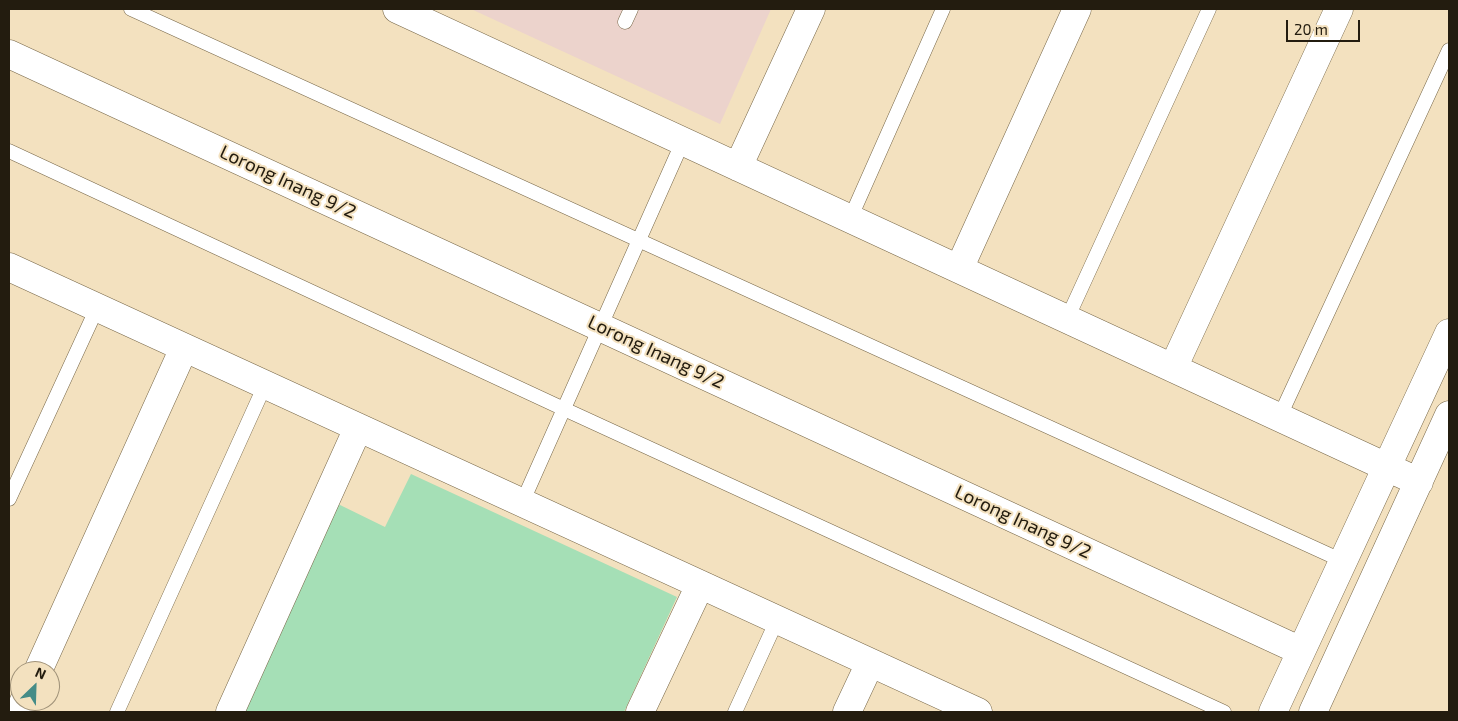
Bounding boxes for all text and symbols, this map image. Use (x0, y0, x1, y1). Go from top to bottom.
scale bar (1288, 10, 1362, 42)
text: 20 m (1294, 20, 1328, 38)
street label: Lorong Inang 9/2 (216, 140, 360, 224)
street label: Lorong Inang 9/2 (584, 310, 728, 394)
street label: Lorong Inang 9/2 (951, 480, 1095, 564)
north arrow (10, 661, 60, 711)
text: N (33, 663, 49, 683)

